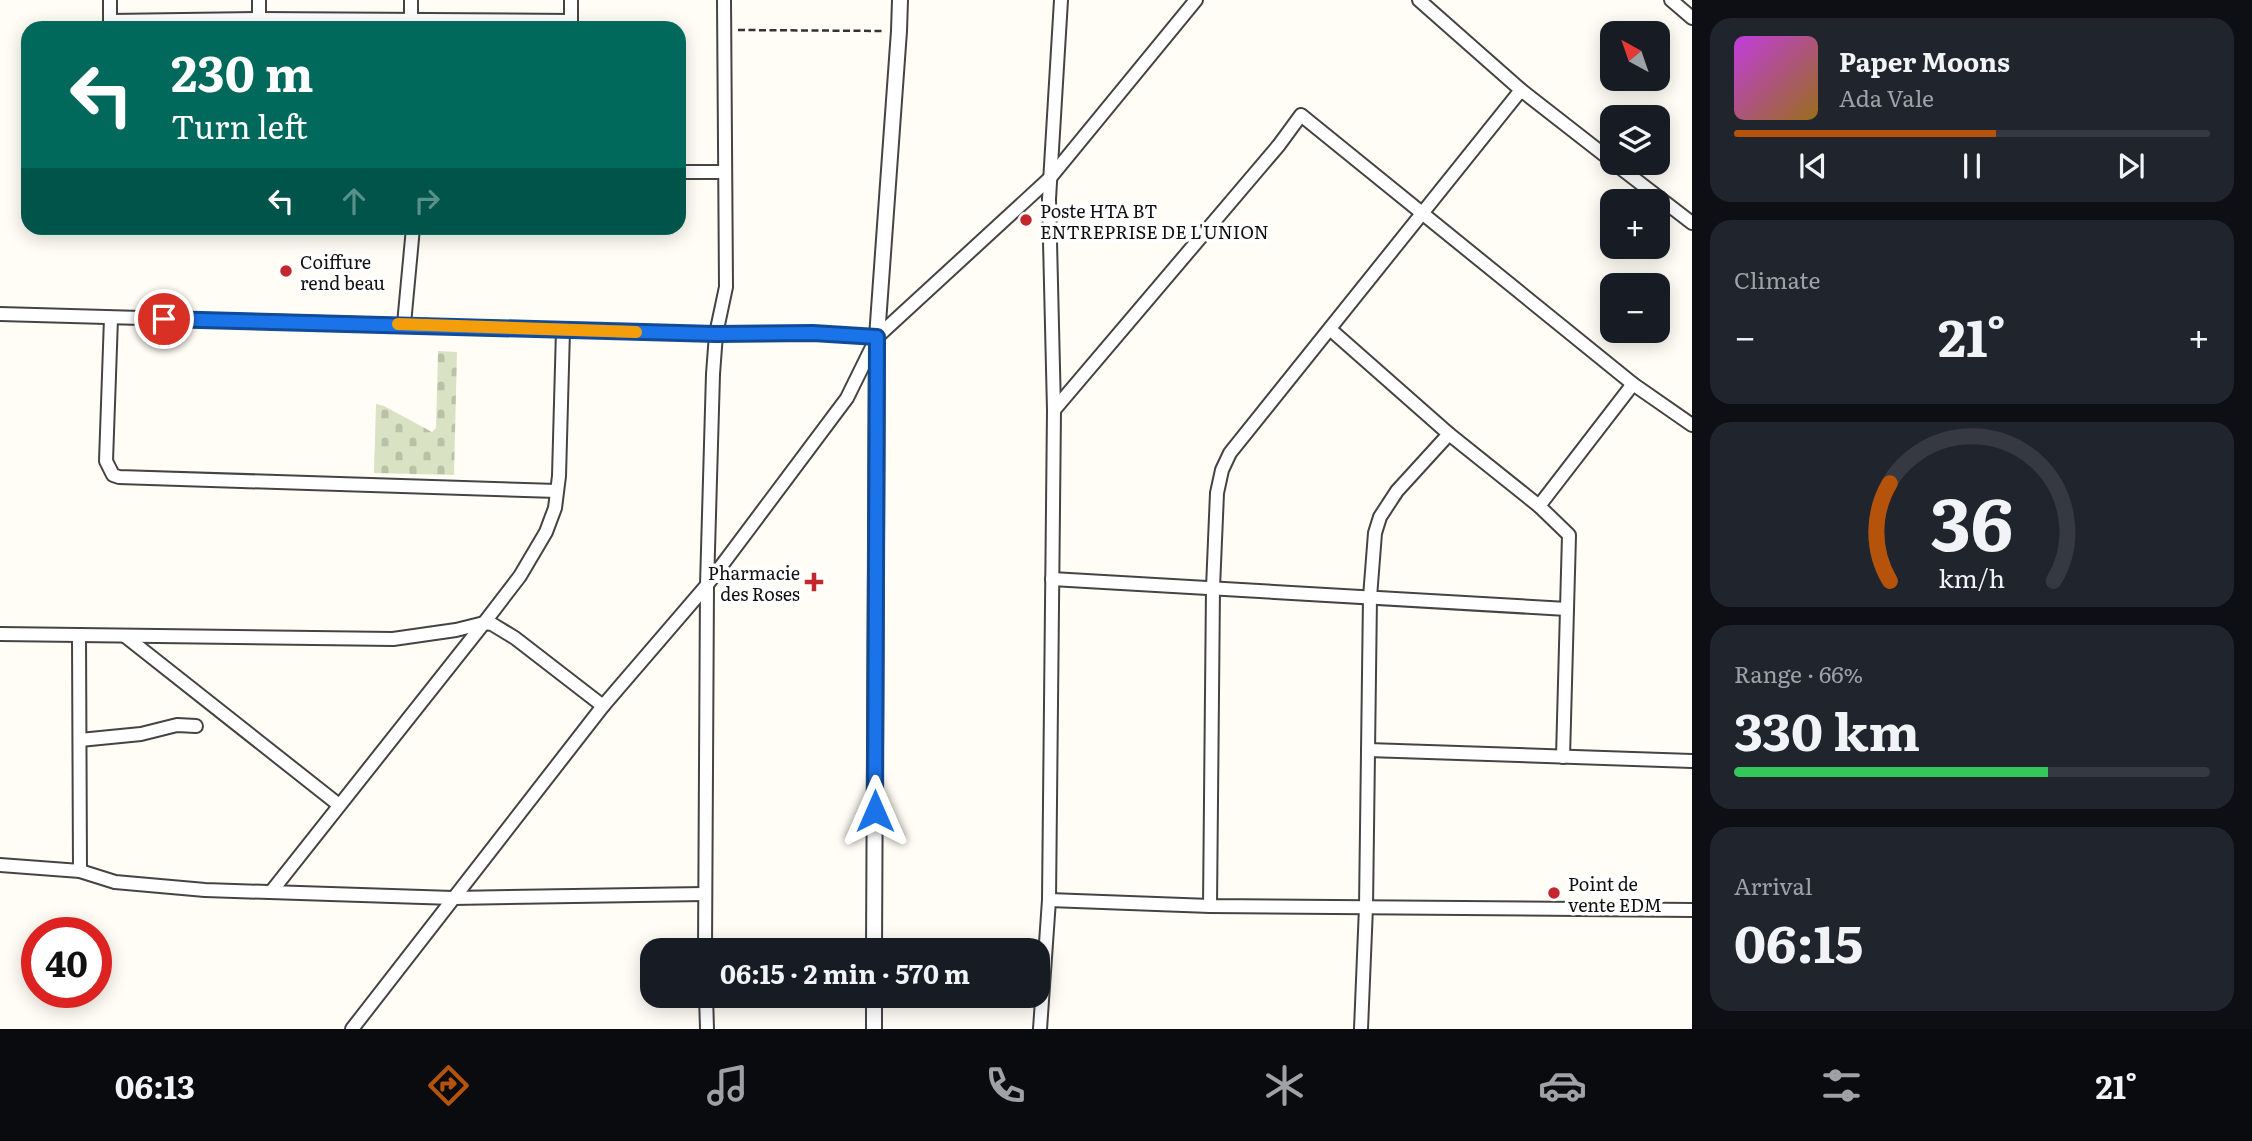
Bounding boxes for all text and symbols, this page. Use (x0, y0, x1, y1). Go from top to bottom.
north arrow (1600, 21, 1670, 91)
map controls (1600, 21, 1670, 343)
text: 230 m (171, 34, 314, 107)
text: Paper Moons (1839, 41, 2010, 80)
icon: left (56, 49, 147, 140)
text: Ada Vale (1839, 80, 1934, 114)
text: Turn left (171, 101, 308, 149)
button: layers (1600, 105, 1670, 175)
icon: previous (1794, 147, 1832, 185)
icon: pause (1953, 147, 1991, 185)
icon: next (2112, 147, 2150, 185)
icon: left (262, 182, 300, 220)
icon: ahead (335, 182, 373, 220)
icon: right (408, 182, 446, 220)
button: + (1600, 189, 1670, 259)
place label: Poste HTA BT ENTREPRISE DE L'UNION (1040, 197, 1269, 245)
marker: Poste HTA BT ENTREPRISE DE L'UNION (1018, 212, 1034, 228)
place label: Coiffure rend beau (300, 248, 385, 296)
text: Climate (1734, 262, 1820, 296)
marker: Coiffure rend beau (278, 263, 294, 279)
button: − (1600, 273, 1670, 343)
pin (134, 289, 194, 349)
text: 21° (1938, 296, 2006, 373)
icon: arrive (145, 300, 183, 338)
text: − (1734, 306, 1756, 363)
text: + (2188, 306, 2210, 363)
text: 36 (1930, 465, 2014, 573)
text: km/h (1939, 558, 2005, 595)
place label: Pharmacie des Roses (708, 559, 800, 607)
marker: Pharmacie des Roses (806, 574, 822, 590)
text: Range · 66% (1734, 656, 1863, 690)
text: 330 km (1734, 690, 1920, 767)
position arrow (838, 774, 912, 848)
text: Arrival (1734, 868, 1813, 902)
place label: Point de vente EDM (1568, 870, 1662, 918)
marker: Point de vente EDM (1546, 885, 1562, 901)
text: 06:15 (1734, 902, 1863, 979)
speed limit sign: 40 (21, 917, 112, 1008)
text: 06:15 · 2 min · 570 m (720, 953, 970, 992)
text: 06:13 (115, 1061, 195, 1109)
icon: directions (424, 1061, 473, 1110)
icon: music (703, 1061, 752, 1110)
icon: phone (981, 1061, 1030, 1110)
icon: climate (1260, 1061, 1309, 1110)
icon: car (1538, 1061, 1587, 1110)
icon: filters (1817, 1061, 1866, 1110)
text: 21° (2096, 1061, 2137, 1109)

